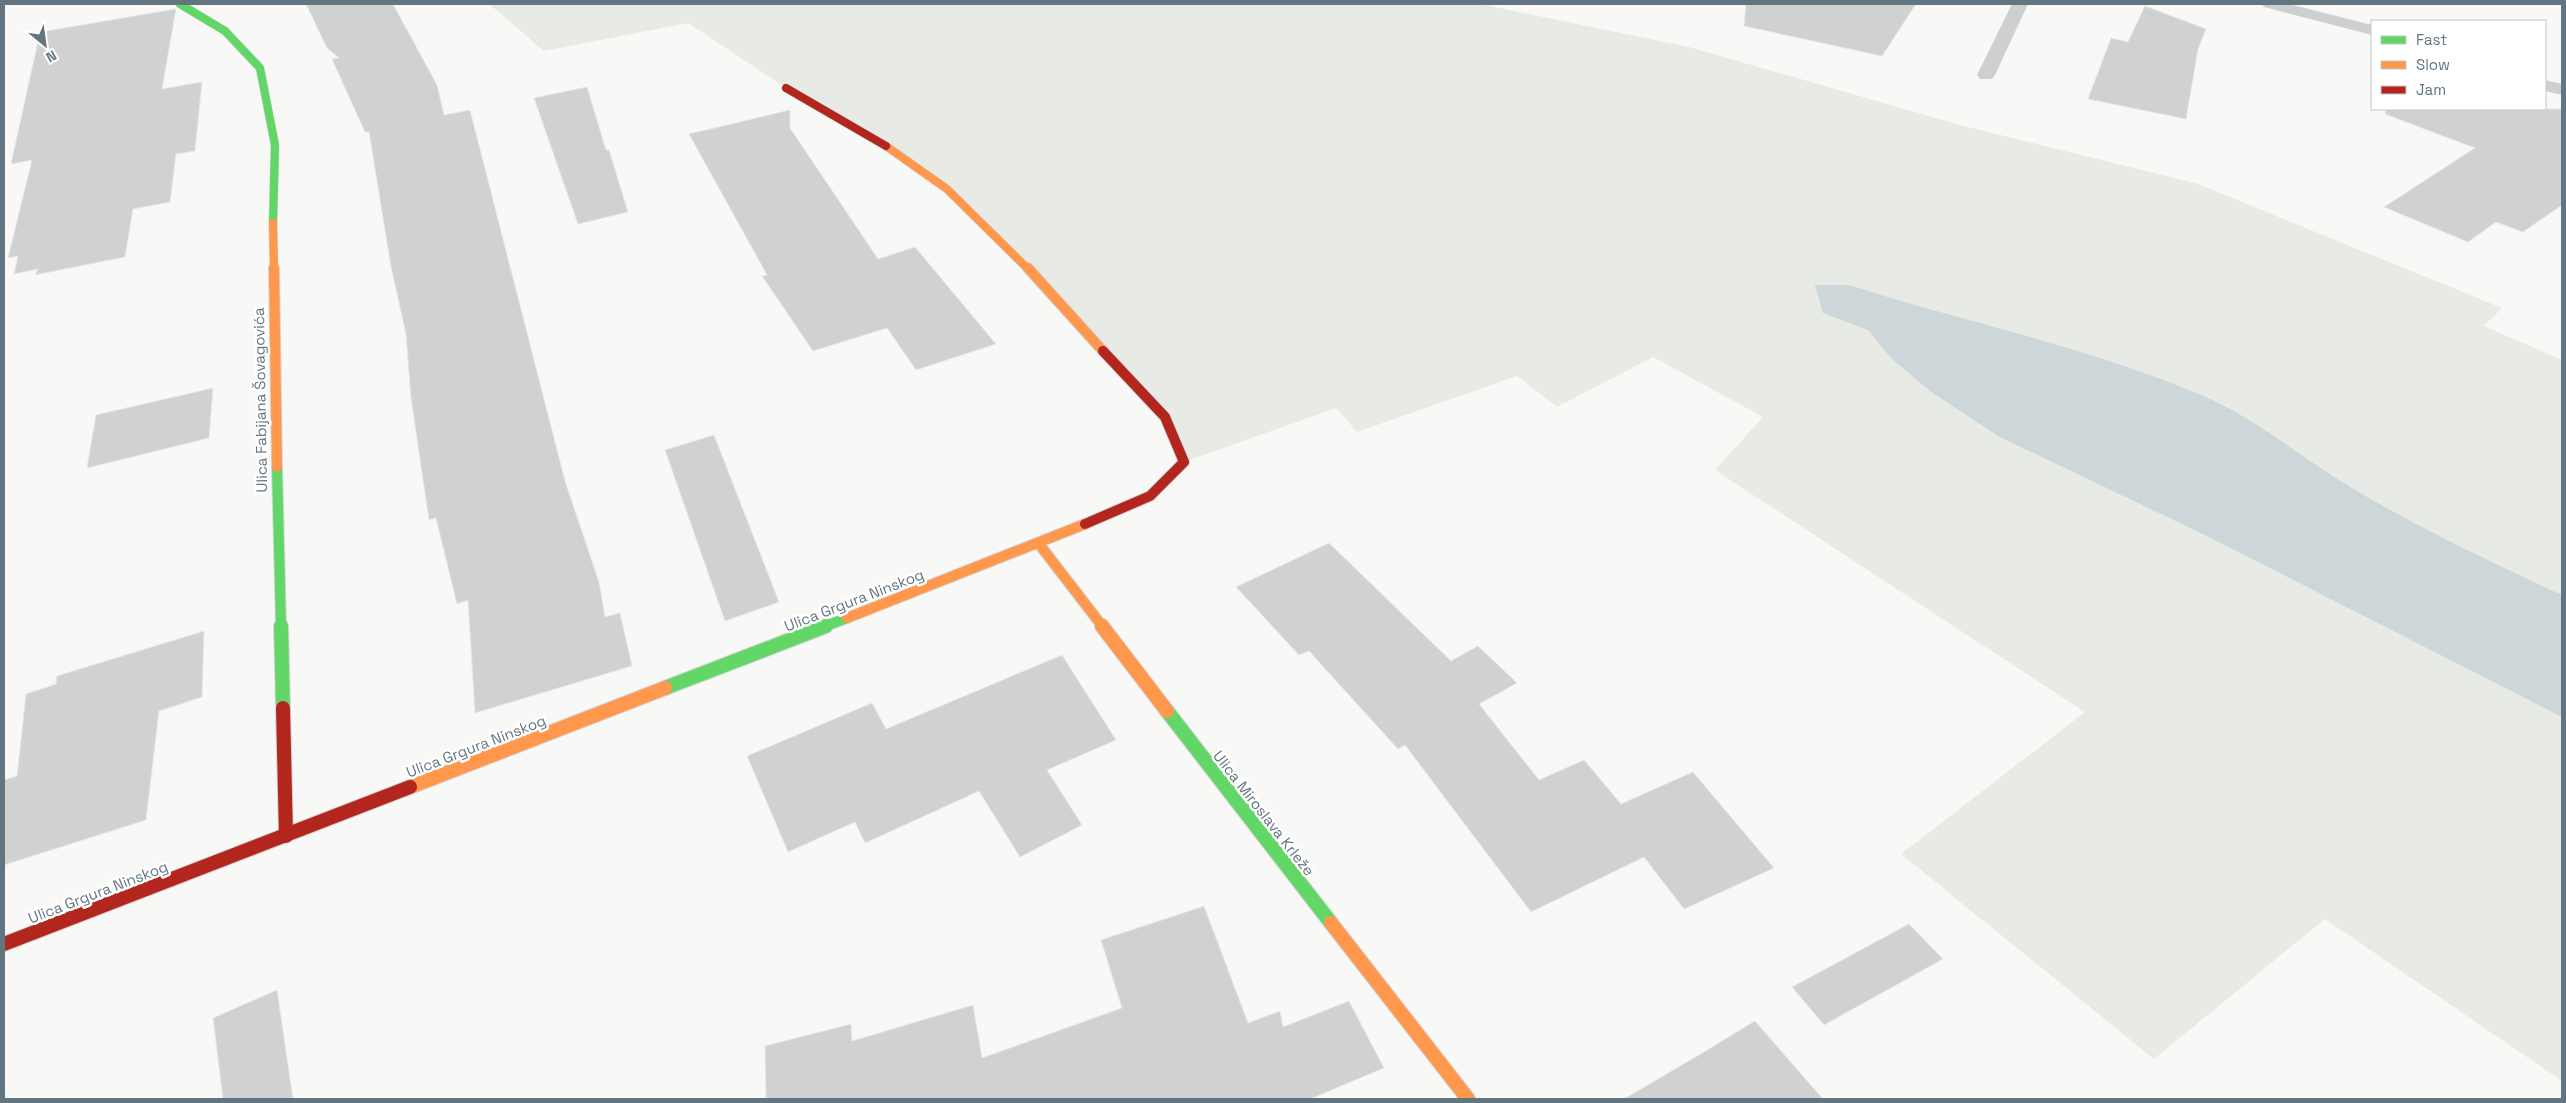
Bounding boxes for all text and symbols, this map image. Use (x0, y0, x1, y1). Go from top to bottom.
north arrow (20, 20, 70, 70)
legend (2371, 20, 2546, 110)
text: Fast (2416, 30, 2447, 49)
text: N (43, 46, 60, 67)
text: Slow (2416, 55, 2450, 74)
text: Jam (2416, 80, 2446, 99)
street label: Ulica Fabijana Šovagovića (249, 307, 271, 493)
street label: Ulica Grgura Ninskog (781, 565, 927, 635)
street label: Ulica Grgura Ninskog (403, 711, 549, 781)
street label: Ulica Miroslava Krleže (1209, 747, 1319, 880)
street label: Ulica Grgura Ninskog (25, 857, 171, 927)

